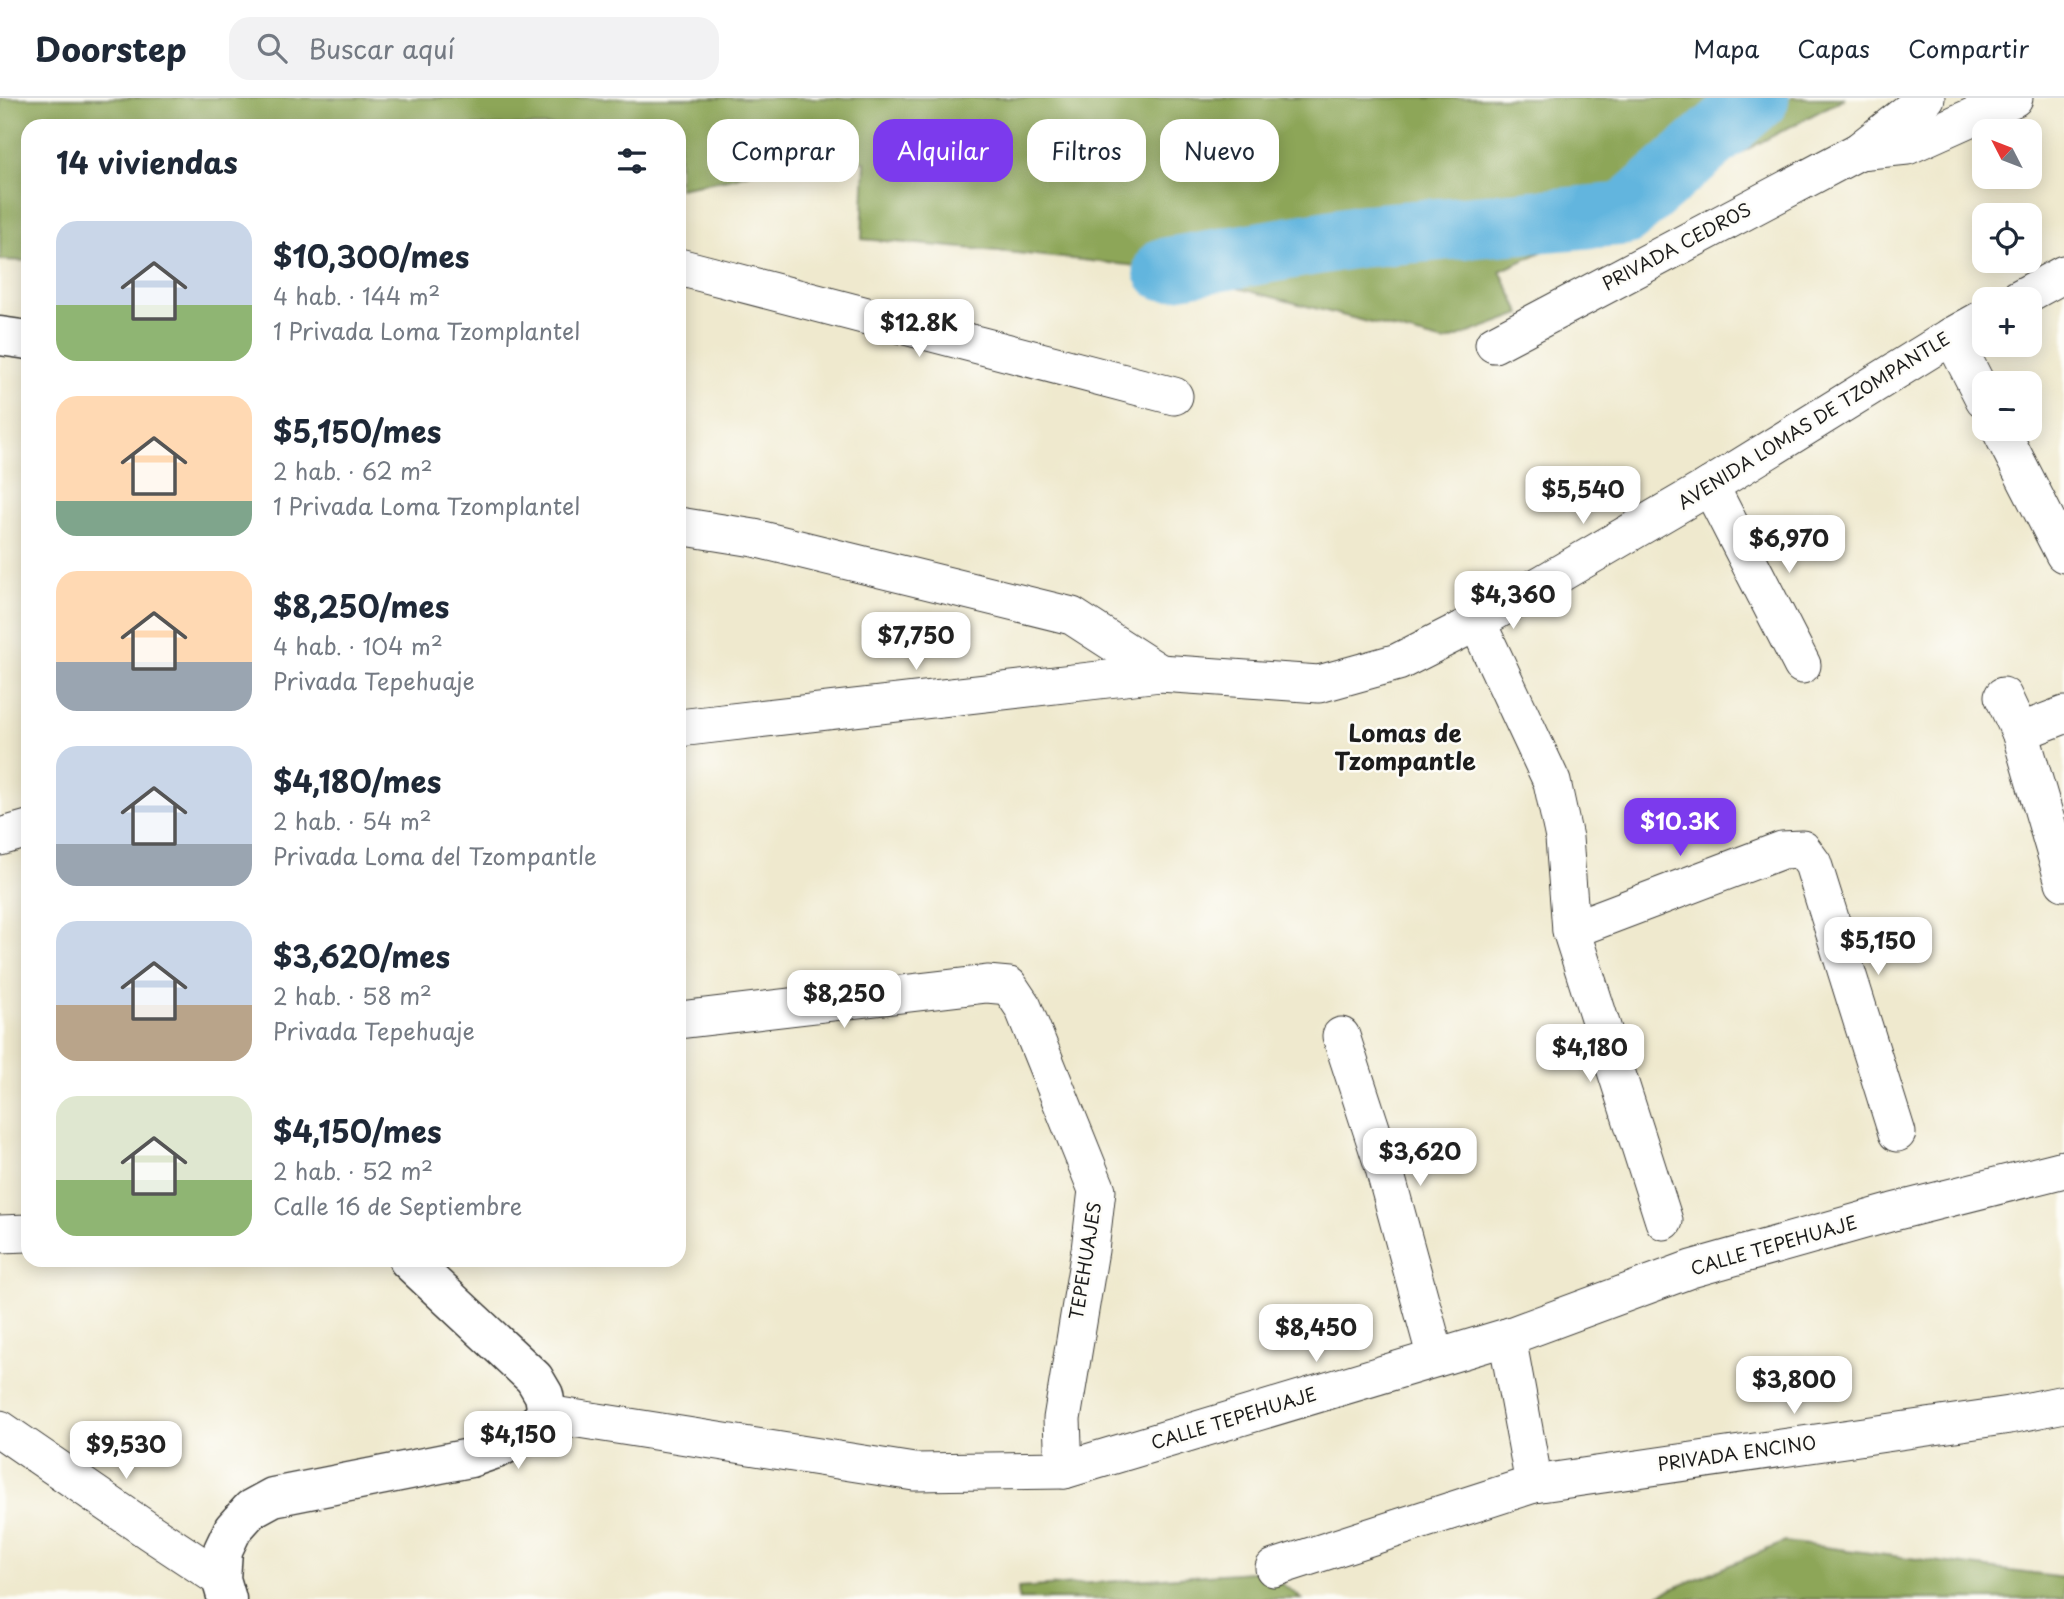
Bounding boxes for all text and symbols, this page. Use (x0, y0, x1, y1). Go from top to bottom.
search box (229, 17, 719, 80)
text: Doorstep (35, 23, 187, 73)
icon: search (253, 29, 291, 67)
text: Buscar aquí (309, 29, 455, 68)
text: Mapa (1693, 30, 1759, 66)
text: Capas (1797, 30, 1870, 66)
text: Compartir (1908, 30, 2029, 66)
chip: Comprar (707, 119, 859, 182)
chip: Alquilar (873, 119, 1013, 182)
chip: Filtros (1027, 119, 1146, 182)
chip: Nuevo (1160, 119, 1279, 182)
north arrow (1972, 119, 2042, 189)
map controls (1972, 119, 2042, 441)
text: 14 viviendas (56, 139, 238, 184)
icon: filters (613, 142, 651, 180)
street label: PRIVADA CEDROS (1597, 195, 1755, 296)
button: locate (1972, 203, 2042, 273)
text: $10,300/mes (273, 233, 469, 278)
icon: home (112, 249, 196, 333)
text: 4 hab. · 144 m² (273, 278, 440, 313)
button: + (1972, 287, 2042, 357)
pin: $12.8K (862, 300, 976, 359)
text: $12.8K (880, 304, 958, 339)
text: 1 Privada Loma Tzomplantel (273, 313, 580, 348)
street label: AVENIDA LOMAS DE TZOMPANTLE (1672, 324, 1955, 515)
button: − (1972, 371, 2042, 441)
text: $5,150/mes (273, 408, 441, 453)
icon: home (112, 424, 196, 508)
text: 2 hab. · 62 m² (273, 453, 433, 488)
pin: $5,540 (1526, 466, 1640, 526)
text: $5,540 (1541, 471, 1625, 506)
text: 1 Privada Loma Tzomplantel (273, 488, 580, 523)
pin: $6,970 (1732, 516, 1846, 575)
text: $6,970 (1749, 520, 1829, 555)
pin: $4,360 (1456, 572, 1570, 631)
text: $4,360 (1470, 576, 1556, 611)
text: $8,250/mes (273, 583, 449, 628)
icon: home (112, 599, 196, 683)
pin: $7,750 (859, 612, 973, 672)
text: $7,750 (877, 617, 955, 652)
text: 4 hab. · 104 m² (273, 628, 443, 663)
text: Privada Tepehuaje (273, 663, 475, 698)
district label: Lomas de Tzompantle (1334, 714, 1476, 778)
text: $4,180/mes (273, 758, 441, 803)
icon: home (112, 774, 196, 858)
pin: $10.3K (1623, 798, 1737, 858)
text: 2 hab. · 54 m² (273, 803, 432, 838)
text: $10.3K (1640, 803, 1720, 838)
text: Privada Loma del Tzompantle (273, 838, 597, 873)
pin: $5,150 (1821, 918, 1935, 977)
text: $5,150 (1840, 922, 1916, 957)
text: $3,620/mes (273, 933, 450, 978)
icon: home (112, 949, 196, 1033)
pin: $8,250 (787, 970, 901, 1030)
text: $8,250 (803, 975, 885, 1010)
text: 2 hab. · 58 m² (273, 978, 432, 1013)
text: Privada Tepehuaje (273, 1013, 475, 1048)
pin: $4,180 (1533, 1024, 1647, 1084)
text: $4,180 (1552, 1029, 1628, 1064)
text: $4,150/mes (273, 1108, 442, 1153)
icon: home (112, 1124, 196, 1208)
pin: $3,620 (1363, 1128, 1477, 1188)
text: $3,620 (1379, 1133, 1461, 1168)
text: 2 hab. · 52 m² (273, 1153, 433, 1188)
text: Calle 16 de Septiembre (273, 1188, 522, 1223)
street label: TEPEHUAJES (1062, 1200, 1107, 1322)
street label: CALLE TEPEHUAJE (1687, 1208, 1860, 1281)
pin: $8,450 (1259, 1304, 1373, 1364)
text: $8,450 (1275, 1309, 1357, 1344)
pin: $3,800 (1737, 1356, 1851, 1416)
text: $3,800 (1752, 1361, 1836, 1396)
street label: CALLE TEPEHUAJE (1147, 1380, 1320, 1456)
pin: $4,150 (461, 1412, 575, 1471)
text: $4,150 (480, 1416, 556, 1451)
pin: $9,530 (69, 1422, 183, 1481)
text: $9,530 (86, 1426, 166, 1461)
street label: PRIVADA ENCINO (1656, 1428, 1818, 1477)

